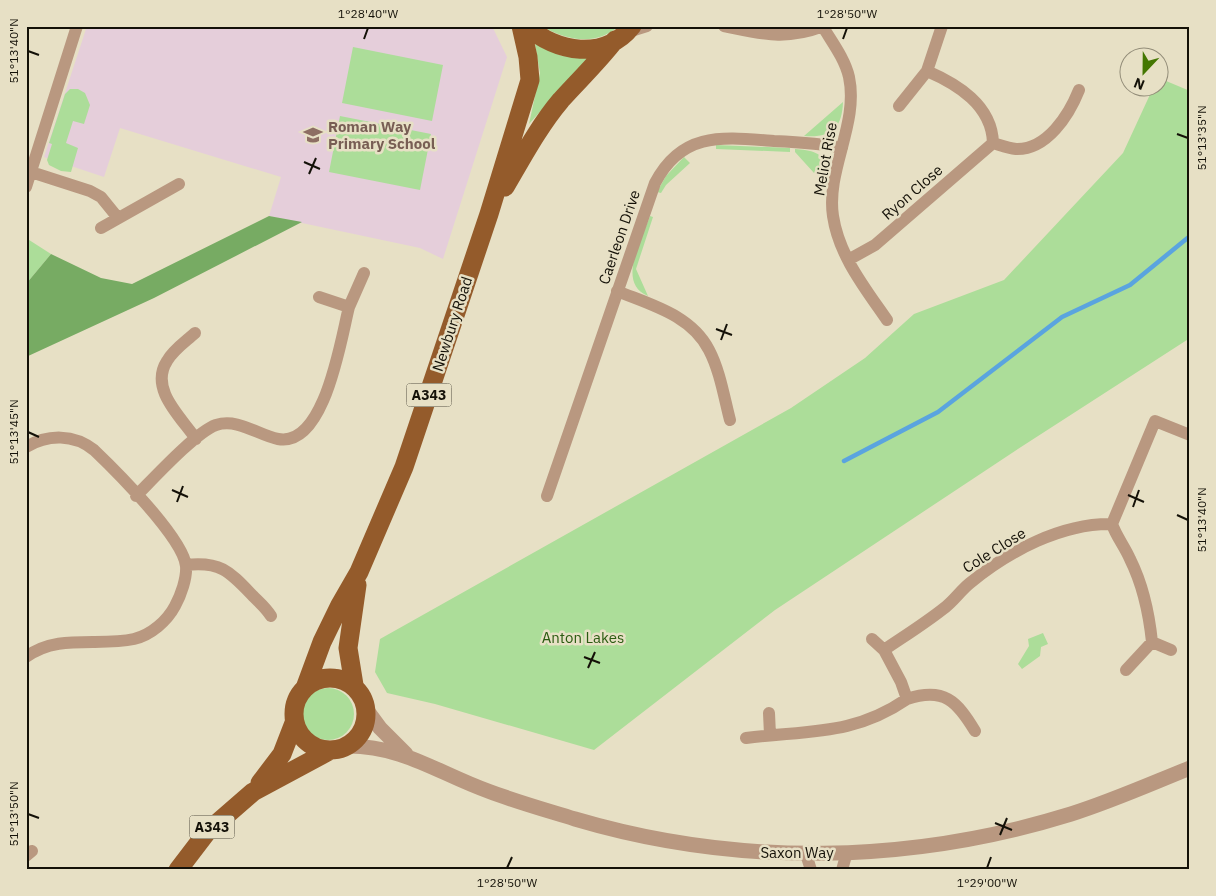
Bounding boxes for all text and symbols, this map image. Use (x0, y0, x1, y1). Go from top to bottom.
text: 1°28'40"W (338, 6, 399, 21)
text: 1°28'50"W (817, 6, 878, 21)
text: 51°13'40"N (6, 18, 21, 84)
north arrow (1118, 48, 1168, 98)
text: N (1131, 74, 1147, 94)
text: 51°13'35"N (1194, 105, 1209, 171)
place label: Roman Way Primary School (328, 117, 436, 153)
street label: Meliot Rise (809, 121, 841, 197)
school or university icon: Roman Way Primary School (302, 124, 324, 146)
street label: Ryon Close (878, 160, 946, 224)
street label: Caerleon Drive (594, 187, 644, 287)
street label: Newbury Road (428, 274, 476, 374)
road number: A343 (406, 384, 452, 406)
text: 51°13'45"N (6, 399, 21, 465)
text: 51°13'40"N (1194, 487, 1209, 553)
street label: Cole Close (959, 523, 1029, 577)
park label: Anton Lakes (542, 628, 624, 647)
text: 51°13'50"N (6, 781, 21, 847)
road number: A343 (190, 816, 234, 839)
street label: Saxon Way (760, 843, 834, 862)
text: 1°28'50"W (477, 875, 538, 890)
text: 1°29'00"W (957, 875, 1018, 890)

